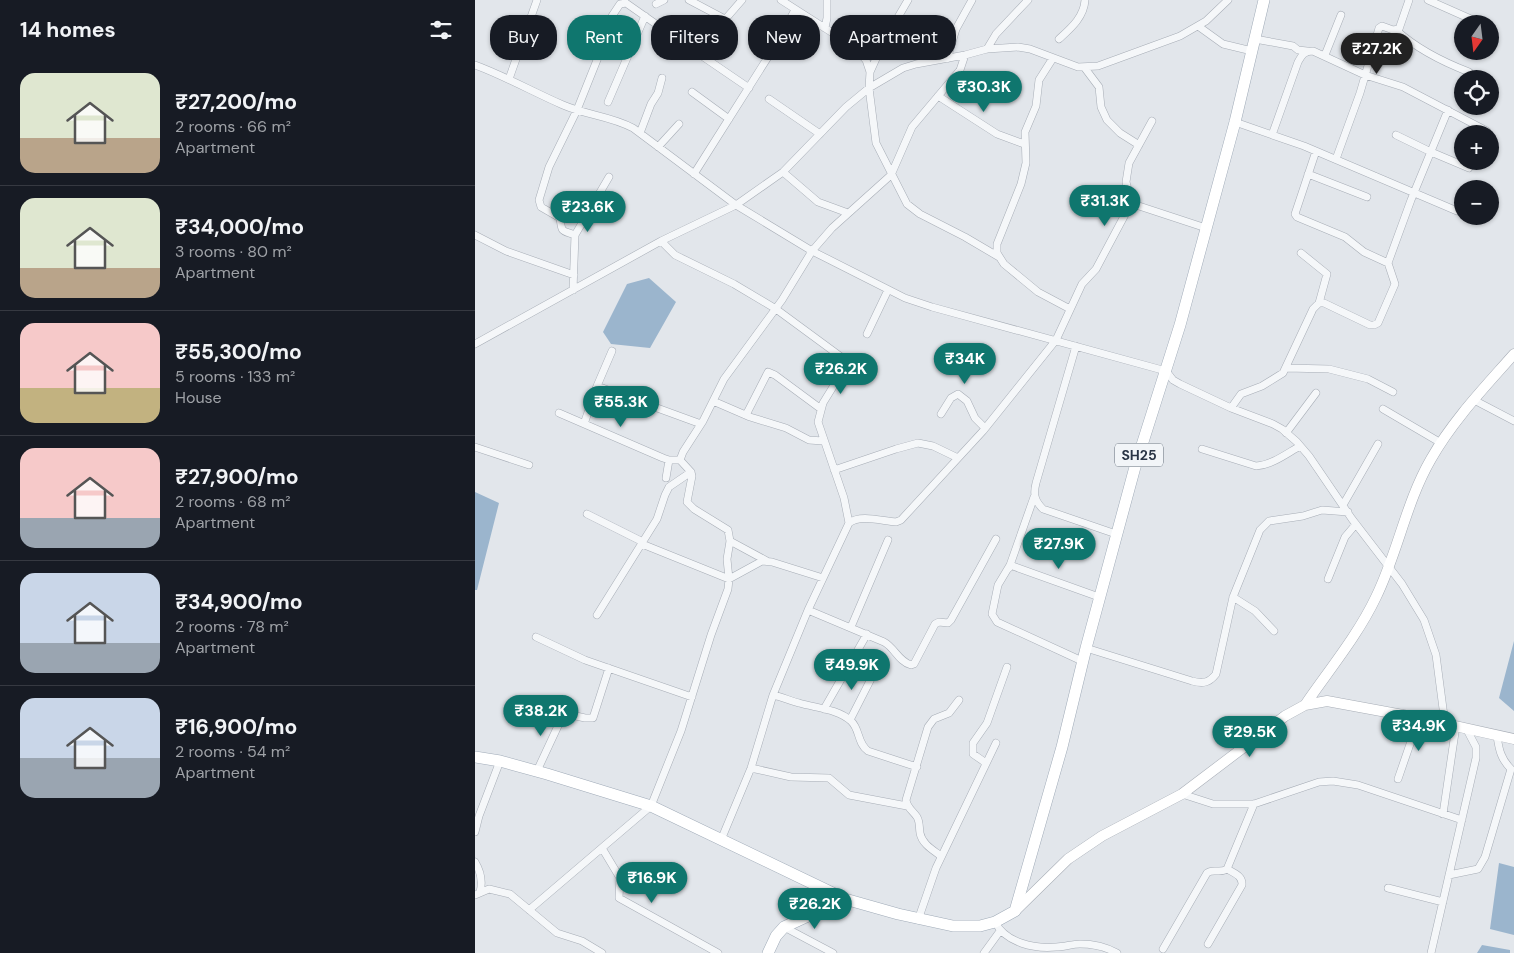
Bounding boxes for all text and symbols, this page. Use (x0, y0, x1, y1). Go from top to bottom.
chip: Buy (490, 15, 557, 60)
chip: Rent (567, 15, 641, 60)
chip: Filters (651, 15, 738, 60)
chip: New (748, 15, 820, 60)
chip: Apartment (830, 15, 956, 60)
north arrow (1454, 15, 1499, 60)
map controls (1454, 15, 1499, 225)
text: 14 homes (20, 16, 116, 44)
icon: filters (427, 16, 455, 44)
pin: ₹27.2K (1336, 32, 1418, 75)
text: ₹27.2K (1352, 38, 1402, 59)
pin: ₹30.3K (943, 70, 1025, 113)
button: locate (1454, 70, 1499, 115)
text: ₹30.3K (957, 76, 1011, 97)
text: ₹27,200/mo (175, 88, 297, 116)
icon: home (60, 93, 120, 153)
text: 2 rooms · 66 m² (175, 116, 291, 137)
button: + (1454, 125, 1499, 170)
text: Apartment (175, 137, 255, 158)
button: − (1454, 180, 1499, 225)
pin: ₹31.3K (1064, 184, 1146, 227)
pin: ₹23.6K (547, 190, 629, 233)
text: ₹31.3K (1080, 190, 1130, 211)
text: ₹23.6K (562, 196, 614, 217)
text: ₹34,000/mo (175, 213, 304, 241)
icon: home (60, 218, 120, 278)
text: 3 rooms · 80 m² (175, 241, 292, 262)
text: Apartment (175, 262, 255, 283)
text: ₹55,300/mo (175, 338, 302, 366)
pin: ₹34K (935, 342, 995, 385)
icon: home (60, 343, 120, 403)
text: ₹34K (945, 348, 985, 369)
pin: ₹26.2K (800, 352, 882, 395)
text: ₹26.2K (815, 358, 867, 379)
text: 5 rooms · 133 m² (175, 366, 295, 387)
pin: ₹55.3K (580, 386, 662, 428)
text: House (175, 387, 222, 408)
text: ₹55.3K (594, 391, 648, 412)
road number: SH25 (1115, 444, 1163, 466)
text: ₹27,900/mo (175, 463, 298, 491)
icon: home (60, 468, 120, 528)
text: 2 rooms · 68 m² (175, 491, 291, 512)
text: Apartment (175, 512, 255, 533)
pin: ₹27.9K (1018, 528, 1100, 570)
text: ₹27.9K (1034, 533, 1084, 554)
text: ₹34,900/mo (175, 588, 303, 616)
icon: home (60, 593, 120, 653)
text: 2 rooms · 78 m² (175, 616, 289, 637)
text: Apartment (175, 637, 255, 658)
pin: ₹49.9K (811, 648, 893, 691)
text: ₹49.9K (825, 654, 879, 675)
pin: ₹38.2K (500, 694, 582, 737)
text: ₹38.2K (514, 700, 568, 721)
pin: ₹34.9K (1378, 710, 1460, 752)
text: ₹16,900/mo (175, 713, 297, 741)
text: ₹34.9K (1392, 715, 1446, 736)
pin: ₹29.5K (1209, 716, 1291, 758)
icon: home (60, 718, 120, 778)
text: ₹29.5K (1223, 721, 1277, 742)
text: 2 rooms · 54 m² (175, 741, 290, 762)
text: Apartment (175, 762, 255, 783)
pin: ₹16.9K (611, 862, 693, 904)
text: ₹16.9K (627, 867, 677, 888)
pin: ₹26.2K (774, 888, 856, 930)
text: ₹26.2K (789, 893, 841, 914)

